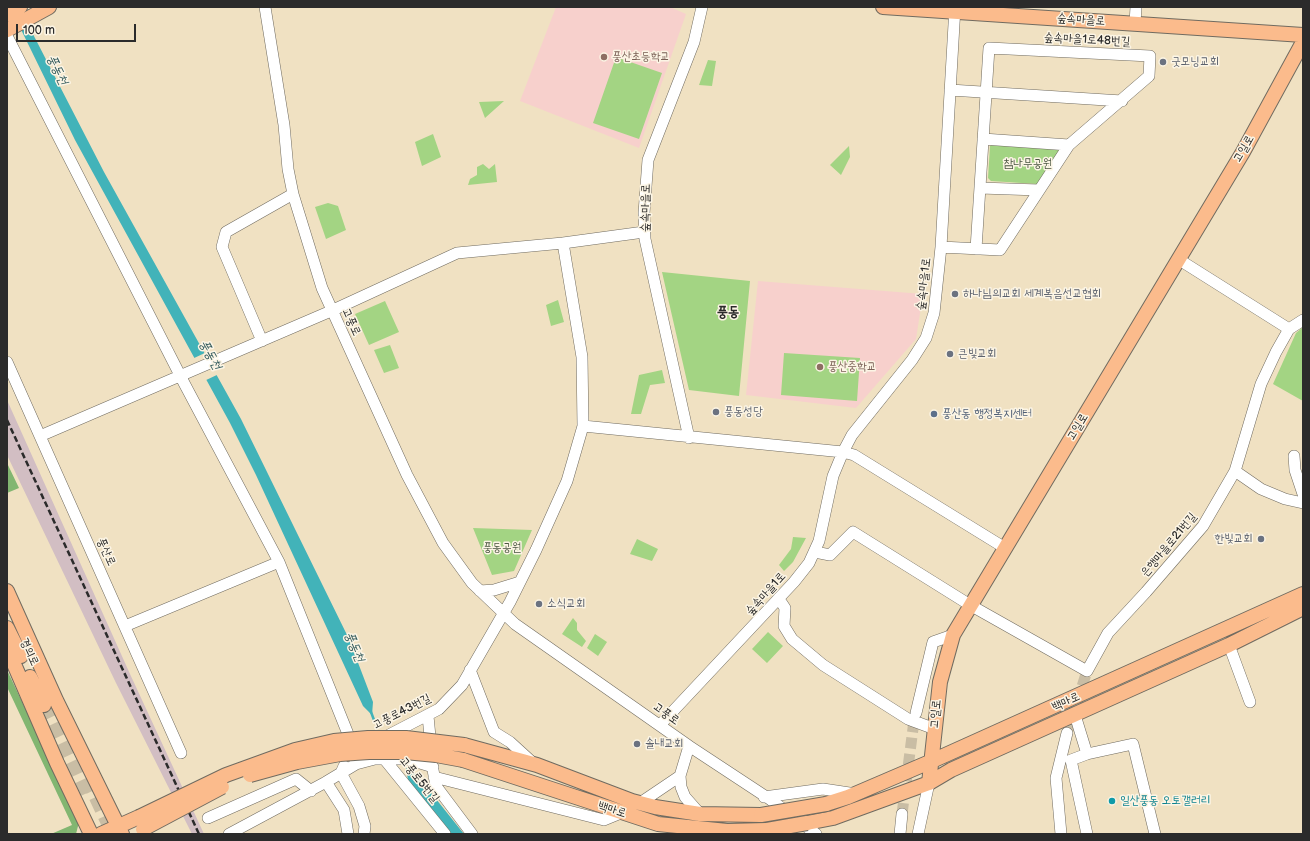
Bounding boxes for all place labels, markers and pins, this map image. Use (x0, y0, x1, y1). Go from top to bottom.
place label: 풍산초등학교 (612, 50, 670, 64)
marker: 풍산초등학교 (599, 52, 609, 62)
place label: 굿모닝교회 (1171, 55, 1219, 69)
marker: 굿모닝교회 (1158, 57, 1168, 67)
place label: 하나님의교회 세계복음선교협회 (963, 287, 1101, 301)
marker: 하나님의교회 세계복음선교협회 (950, 289, 960, 299)
place label: 큰빛교회 (958, 347, 997, 361)
marker: 큰빛교회 (945, 349, 955, 359)
place label: 풍산중학교 (828, 360, 876, 374)
marker: 풍산중학교 (815, 362, 825, 372)
place label: 풍동성당 (724, 405, 763, 419)
marker: 풍동성당 (711, 407, 721, 417)
place label: 풍산동 행정복지센터 (942, 407, 1032, 421)
marker: 풍산동 행정복지센터 (929, 409, 939, 419)
place label: 한빛교회 (1214, 532, 1253, 546)
marker: 한빛교회 (1256, 534, 1266, 544)
place label: 소식교회 (547, 597, 586, 611)
marker: 소식교회 (534, 599, 544, 609)
place label: 솔내교회 (645, 737, 684, 751)
marker: 솔내교회 (632, 739, 642, 749)
place label: 일산풍동 오토갤러리 (1120, 794, 1210, 808)
marker: 일산풍동 오토갤러리 (1107, 796, 1117, 806)

